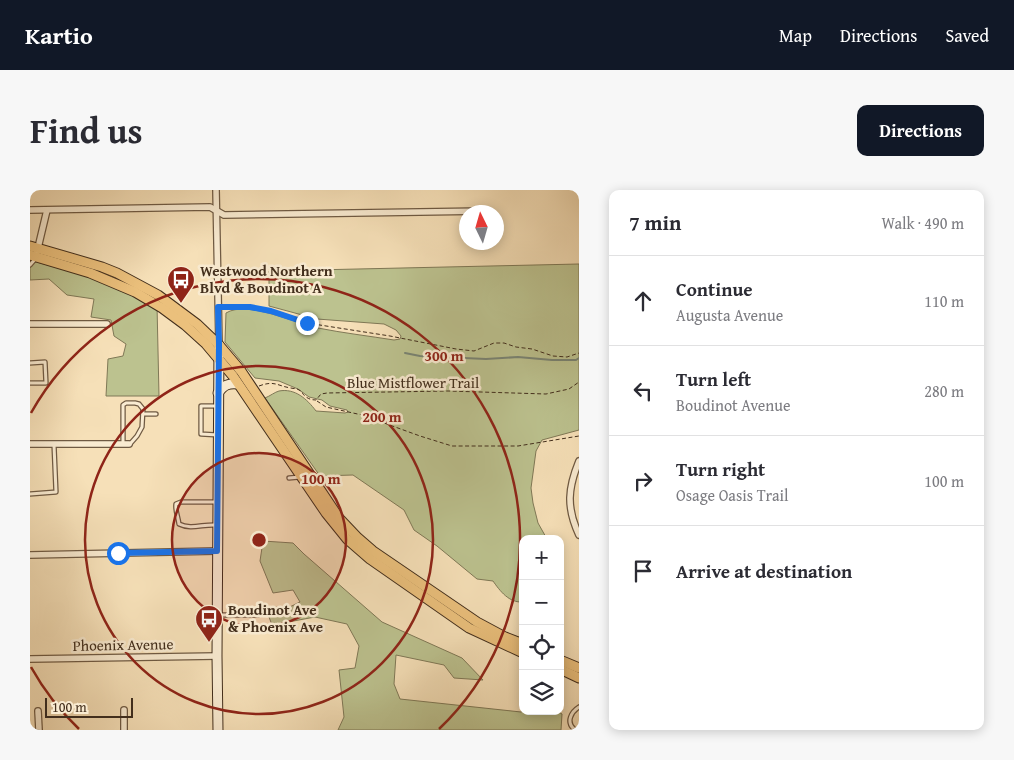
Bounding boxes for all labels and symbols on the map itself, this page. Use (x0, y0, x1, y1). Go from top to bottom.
north arrow (459, 205, 504, 250)
place label: Westwood Northern Blvd & Boudinot A (200, 260, 333, 298)
bus stop icon: Westwood Northern Blvd & Boudinot A (166, 265, 196, 304)
route end (296, 312, 319, 335)
text: 300 m (424, 345, 464, 366)
street label: Blue Mistflower Trail (347, 372, 479, 393)
text: 200 m (362, 406, 402, 427)
text: 100 m (301, 468, 341, 489)
centre of rings (250, 531, 268, 549)
route start (107, 542, 130, 565)
place label: Boudinot Ave & Phoenix Ave (228, 599, 323, 637)
bus stop icon: Boudinot Ave & Phoenix Ave (194, 604, 224, 643)
street label: Phoenix Avenue (72, 633, 174, 656)
scale bar (45, 695, 132, 718)

